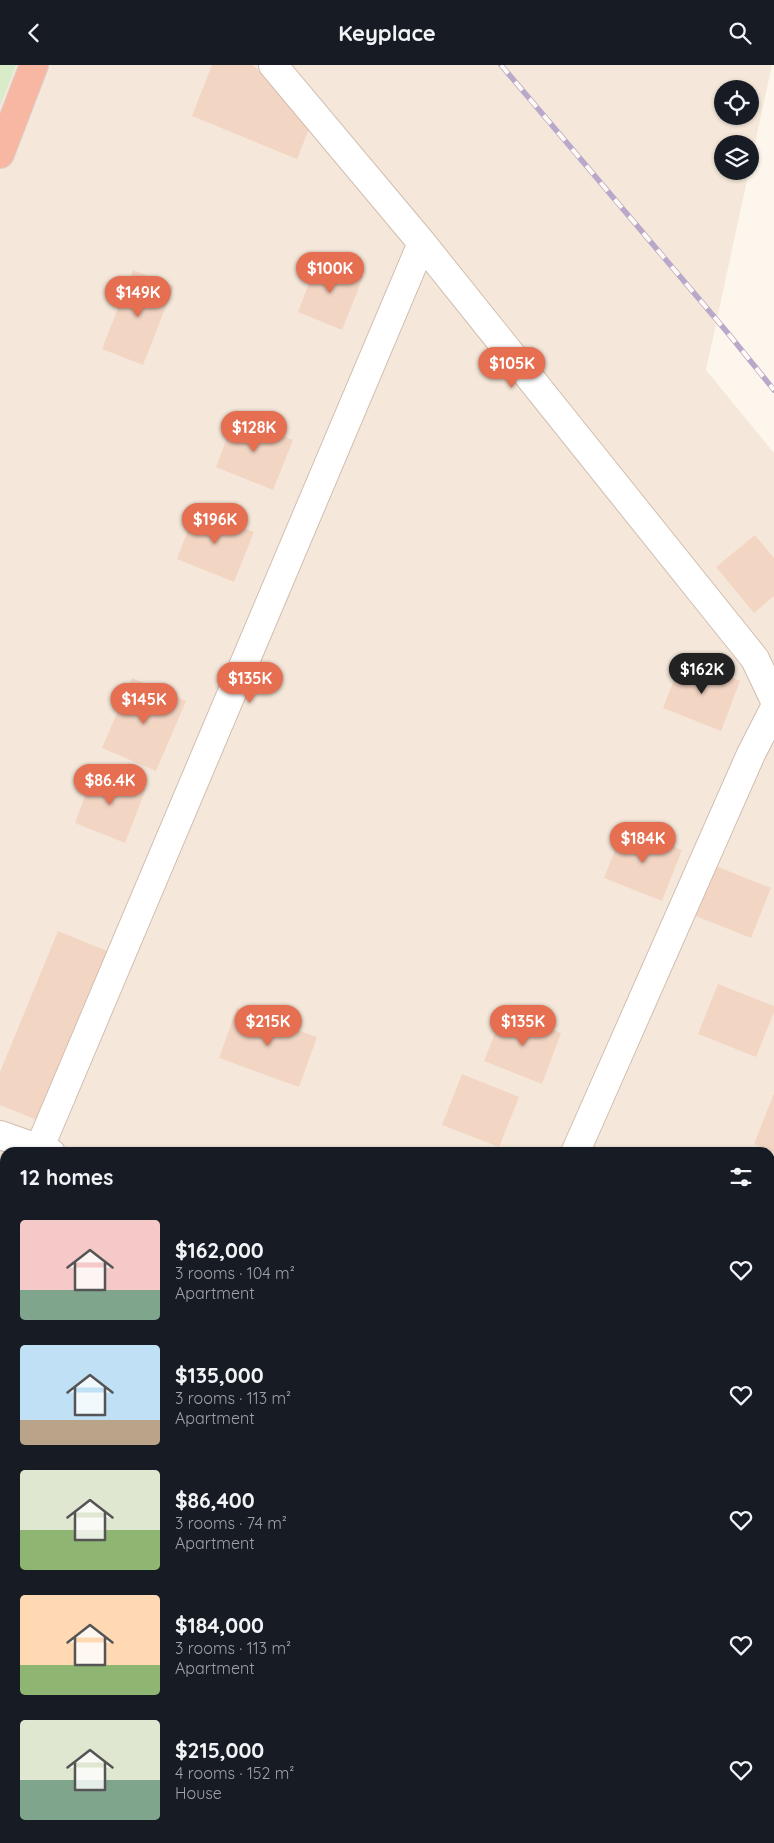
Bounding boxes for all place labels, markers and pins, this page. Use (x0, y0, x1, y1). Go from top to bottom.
pin: $100K (295, 251, 365, 294)
pin: $149K (103, 275, 173, 318)
pin: $105K (477, 347, 547, 389)
pin: $128K (219, 411, 289, 453)
pin: $196K (180, 503, 250, 545)
pin: $162K (667, 653, 737, 695)
pin: $135K (215, 661, 285, 704)
pin: $145K (109, 683, 179, 725)
pin: $86.4K (69, 763, 151, 806)
pin: $184K (608, 821, 678, 864)
pin: $215K (233, 1005, 303, 1047)
pin: $135K (488, 1005, 558, 1047)

